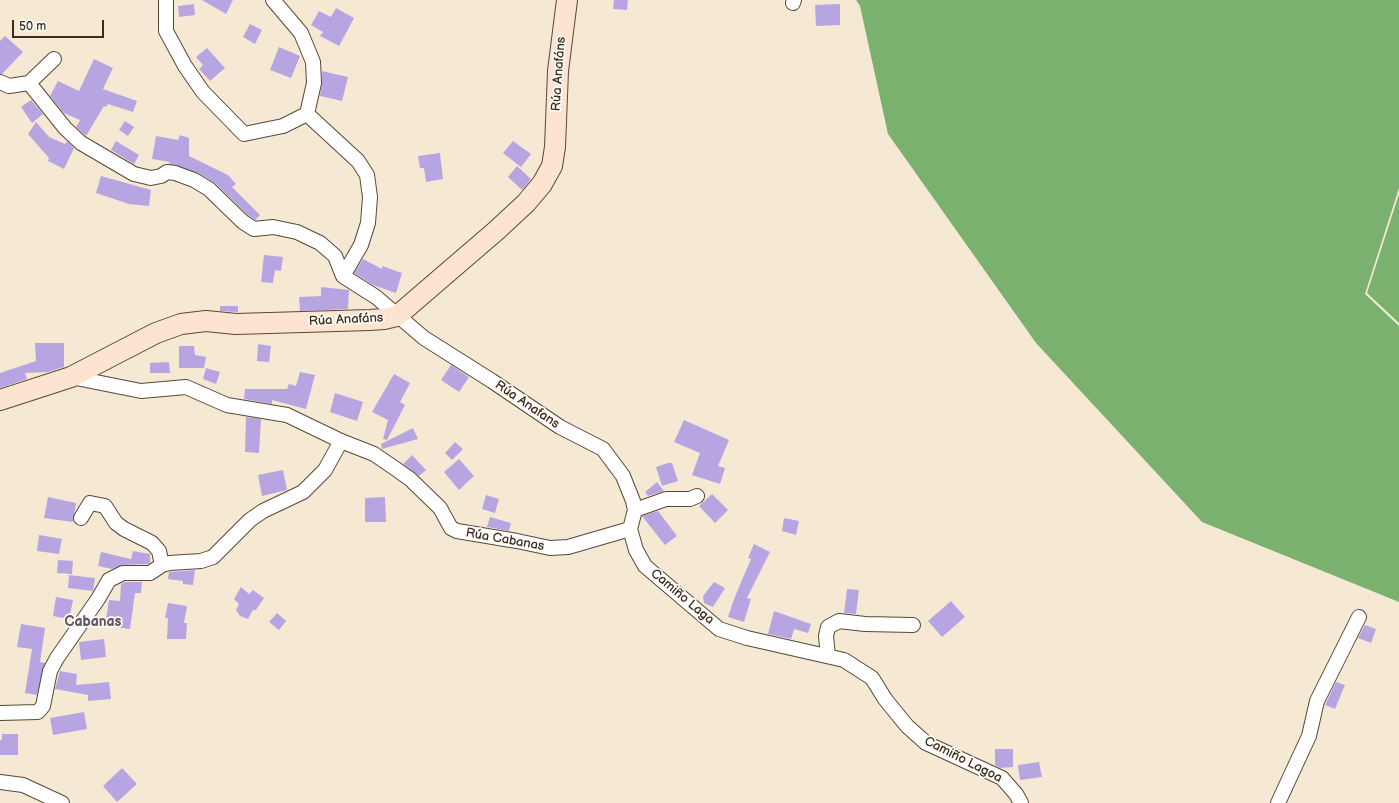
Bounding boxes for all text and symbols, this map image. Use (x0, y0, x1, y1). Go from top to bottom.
scale bar (14, 12, 106, 38)
text: 50 m (19, 19, 46, 34)
street label: Rúa Anafáns (549, 36, 569, 112)
street label: Rúa Anafáns (308, 310, 384, 330)
street label: Rúa Anafans (492, 378, 562, 432)
street label: Rúa Cabanas (464, 525, 546, 555)
street label: Camiño Laga (647, 566, 717, 628)
district label: Cabanas (65, 614, 121, 630)
street label: Camiño Lagoa (921, 734, 1005, 786)

